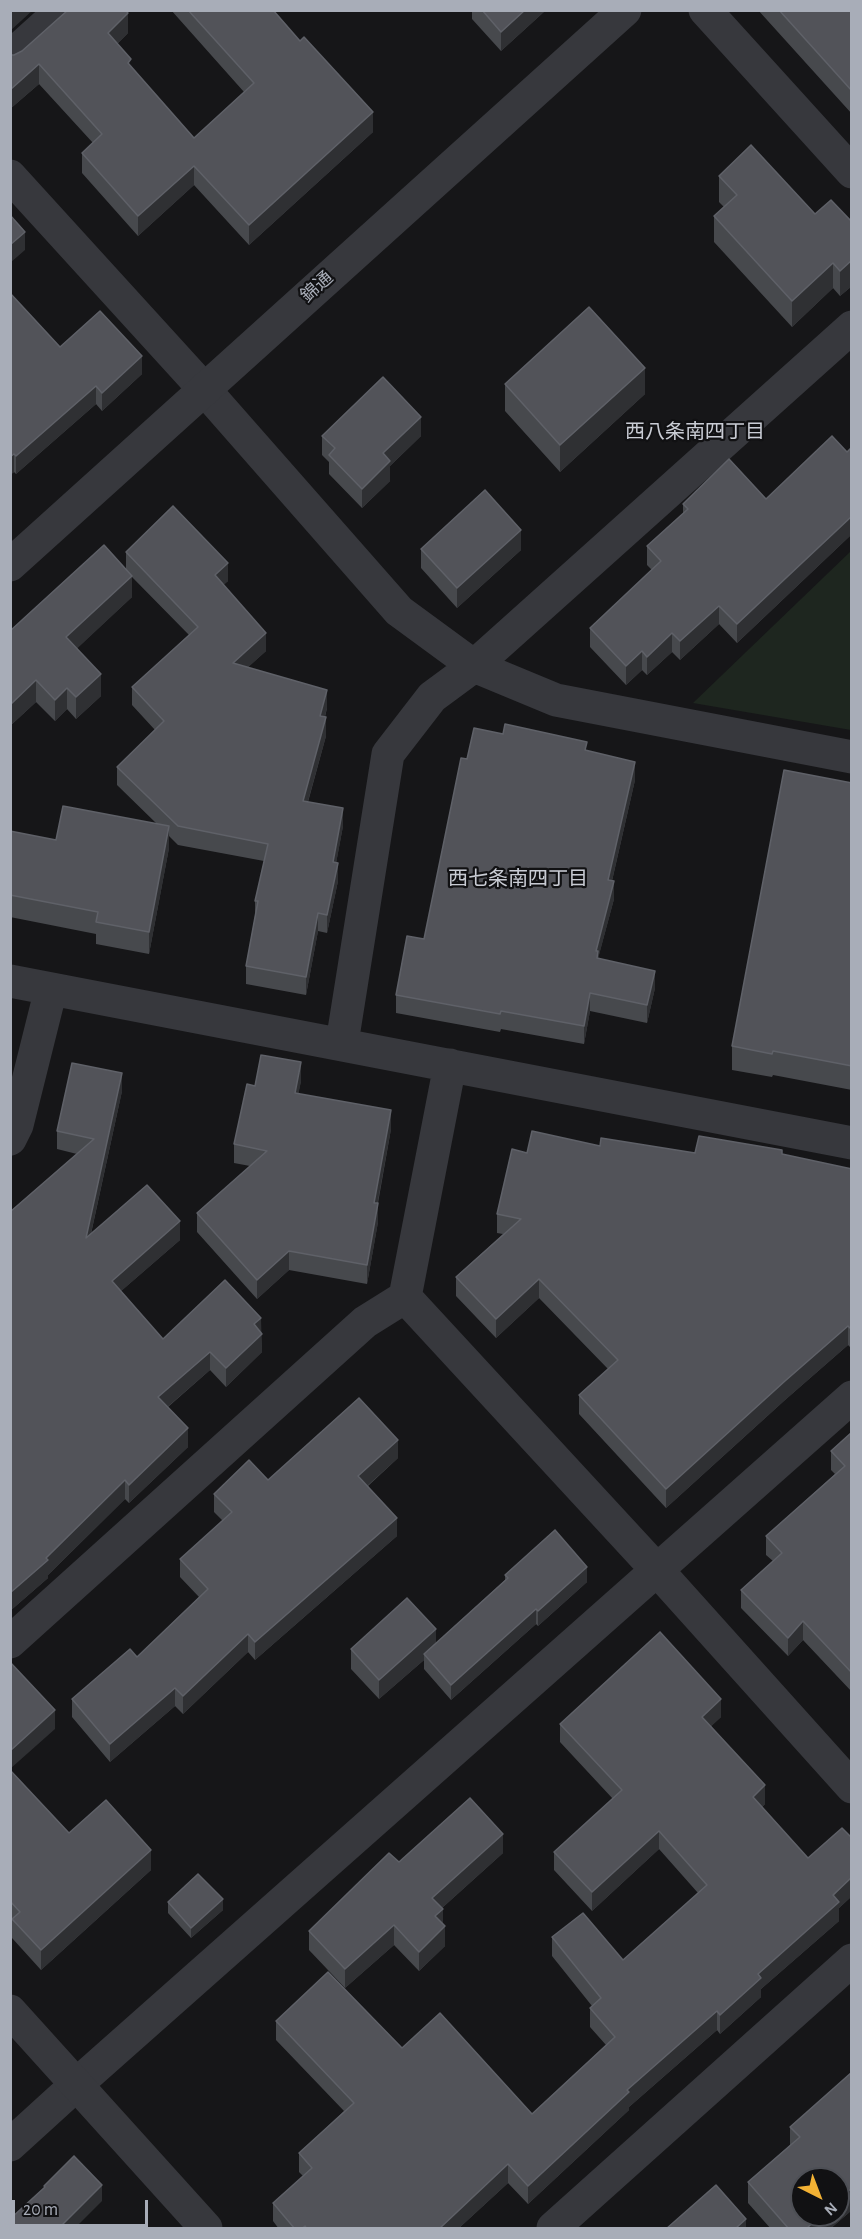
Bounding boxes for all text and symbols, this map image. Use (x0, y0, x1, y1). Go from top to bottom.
street label: 錦通 (296, 267, 338, 307)
district label: 西八条南四丁目 (625, 420, 765, 444)
district label: 西七条南四丁目 (448, 867, 588, 891)
north arrow (790, 2167, 850, 2227)
scale bar (15, 2188, 152, 2226)
text: N (821, 2199, 840, 2219)
text: 20 m (23, 2201, 58, 2219)

